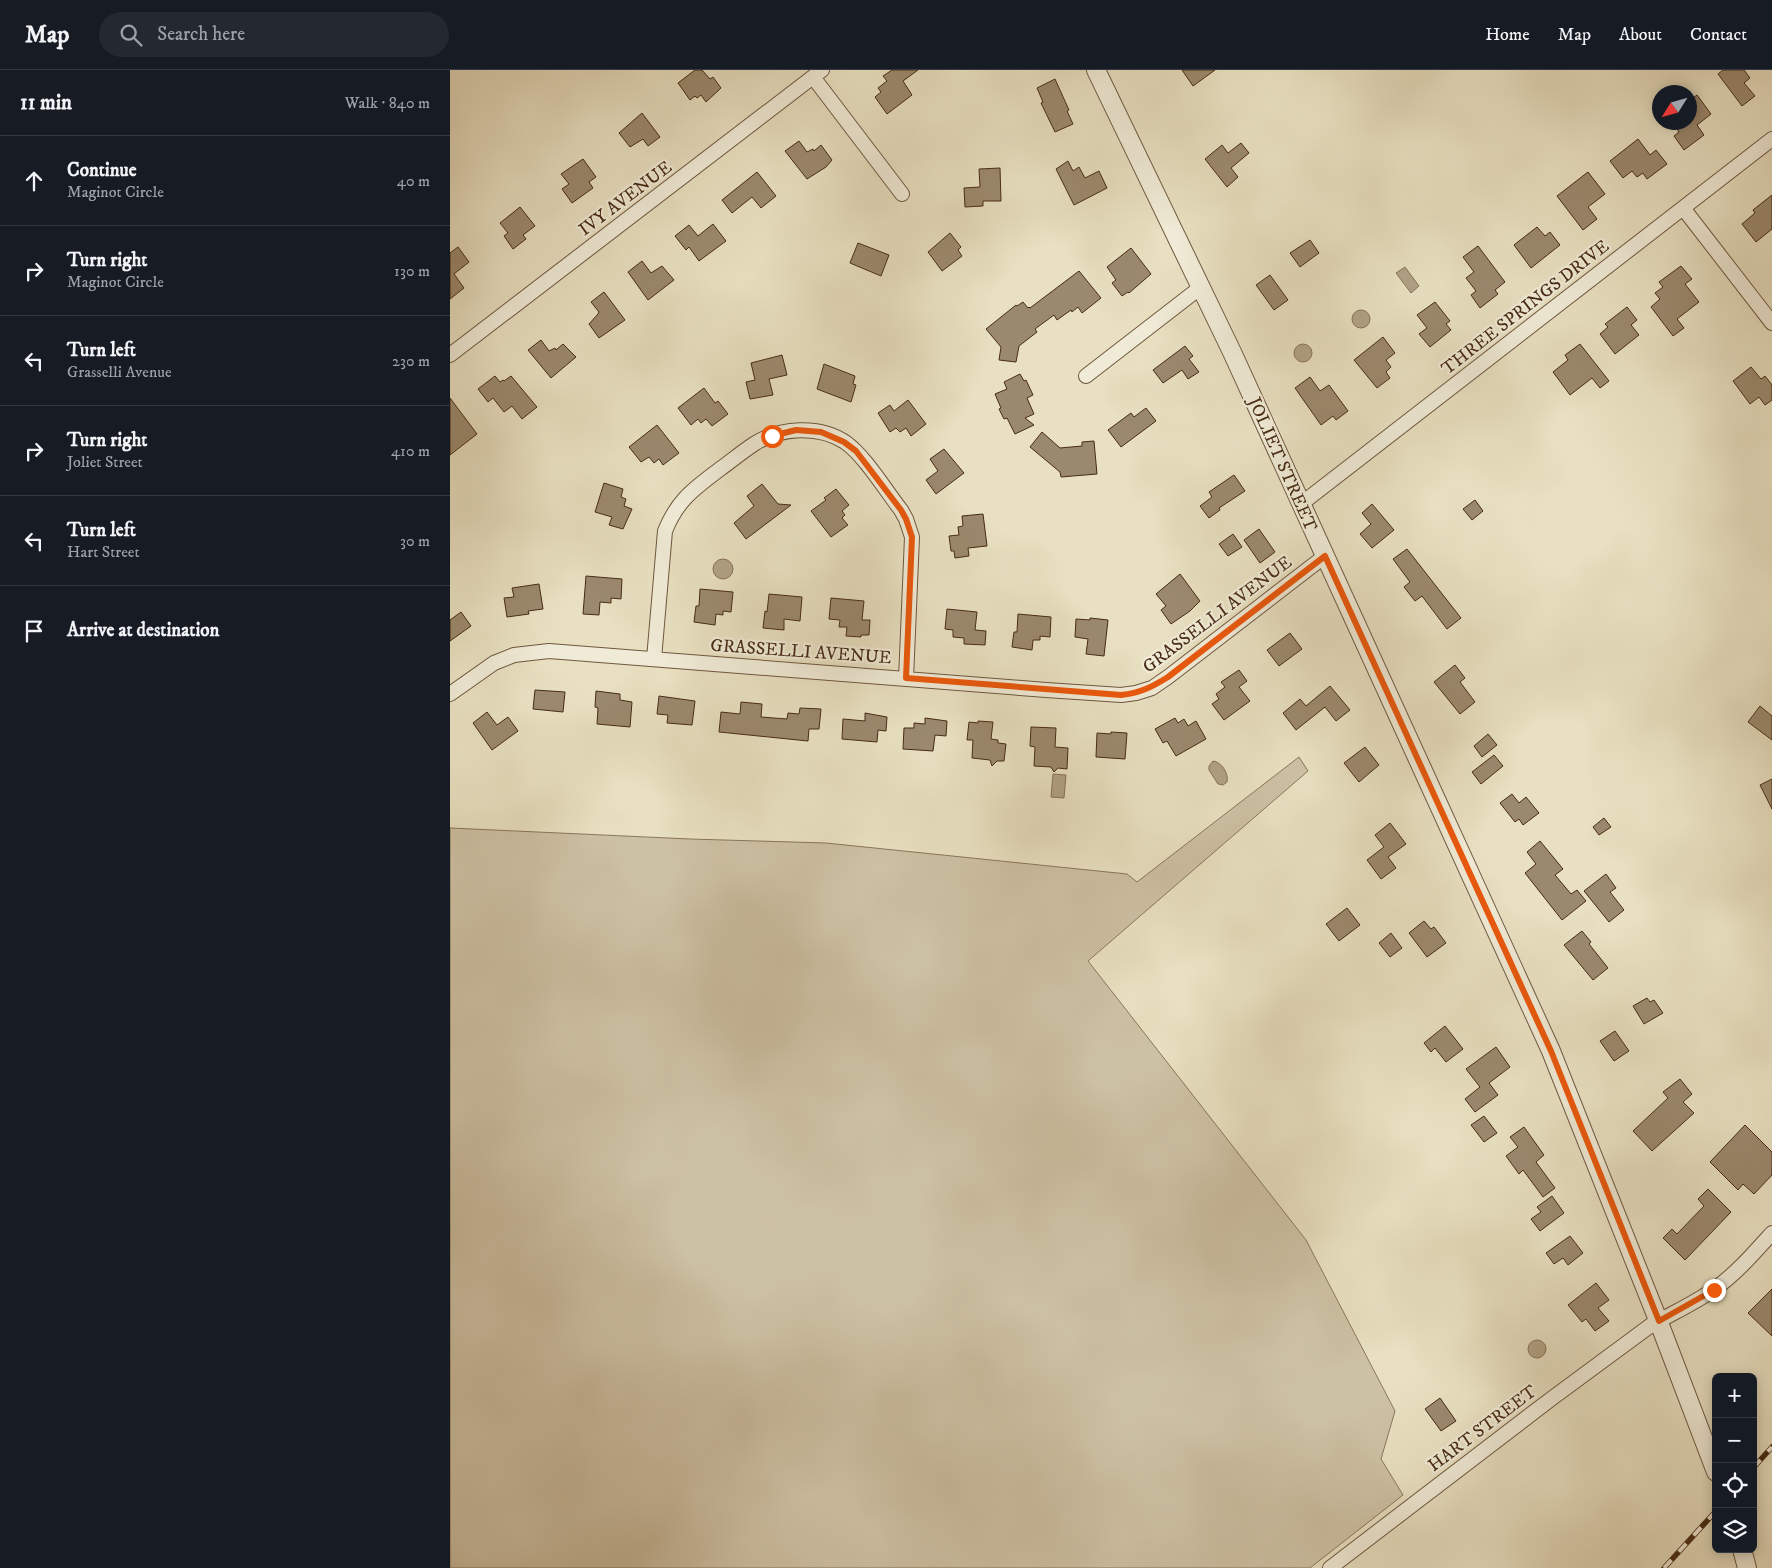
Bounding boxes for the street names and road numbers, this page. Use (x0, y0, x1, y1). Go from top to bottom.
street label: IVY AVENUE (575, 157, 677, 241)
street label: THREE SPRINGS DRIVE (1437, 235, 1614, 380)
street label: JOLIET STREET (1242, 392, 1322, 535)
street label: GRASSELLI AVENUE (1139, 551, 1297, 678)
street label: GRASSELLI AVENUE (710, 635, 892, 669)
street label: HART STREET (1424, 1381, 1542, 1477)

